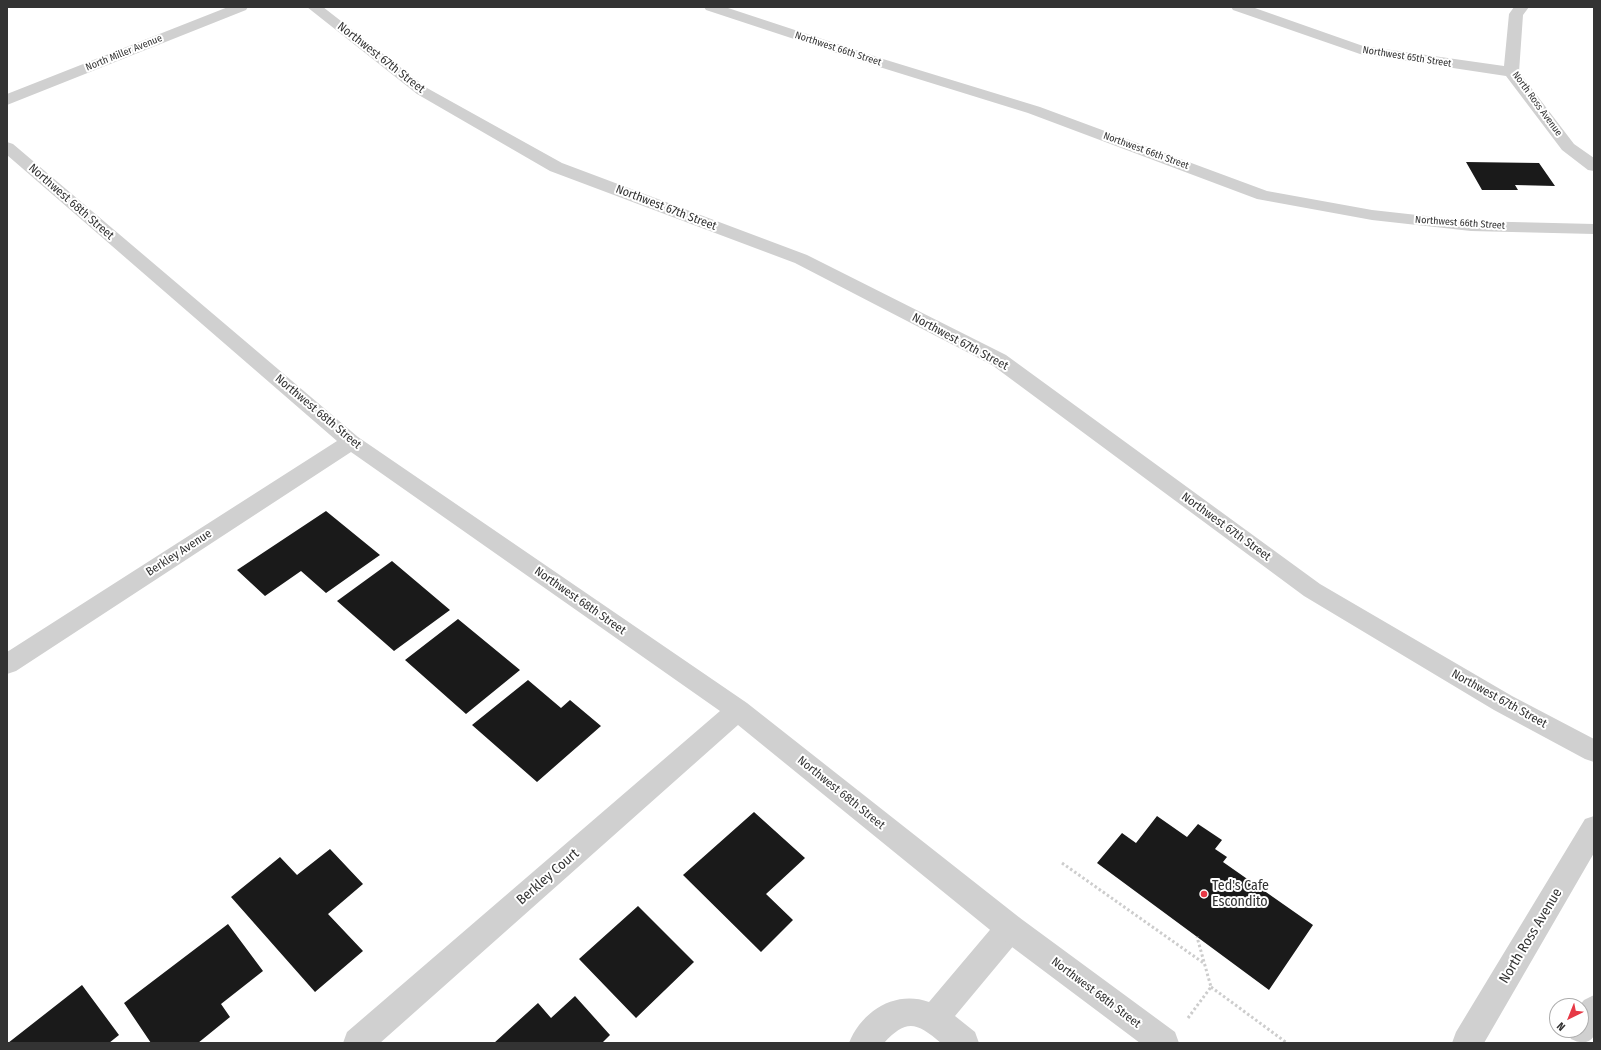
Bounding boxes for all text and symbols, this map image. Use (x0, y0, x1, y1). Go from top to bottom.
street label: Northwest 67th Street (334, 19, 428, 97)
street label: Northwest 66th Street (793, 29, 883, 69)
street label: North Miller Avenue (84, 32, 164, 74)
street label: Northwest 65th Street (1362, 44, 1452, 70)
street label: North Ross Avenue (1509, 69, 1565, 139)
street label: Northwest 66th Street (1102, 130, 1190, 172)
street label: Northwest 68th Street (25, 161, 117, 243)
street label: Northwest 67th Street (614, 182, 718, 234)
street label: Northwest 66th Street (1415, 214, 1505, 232)
street label: Northwest 67th Street (909, 311, 1011, 373)
street label: Northwest 68th Street (272, 372, 364, 452)
street label: Northwest 67th Street (1179, 490, 1273, 564)
street label: Berkley Avenue (143, 526, 215, 580)
street label: Northwest 68th Street (532, 564, 628, 638)
street label: Northwest 67th Street (1449, 667, 1549, 731)
street label: Northwest 68th Street (794, 753, 888, 833)
street label: Berkley Court (513, 845, 583, 909)
place label: Ted's Cafe Escondito (1212, 878, 1269, 910)
street label: North Ross Avenue (1496, 885, 1566, 987)
marker: Ted's Cafe Escondito (1199, 889, 1209, 899)
street label: Northwest 68th Street (1048, 955, 1144, 1031)
north arrow (1549, 998, 1589, 1038)
text: N (1554, 1019, 1568, 1033)

